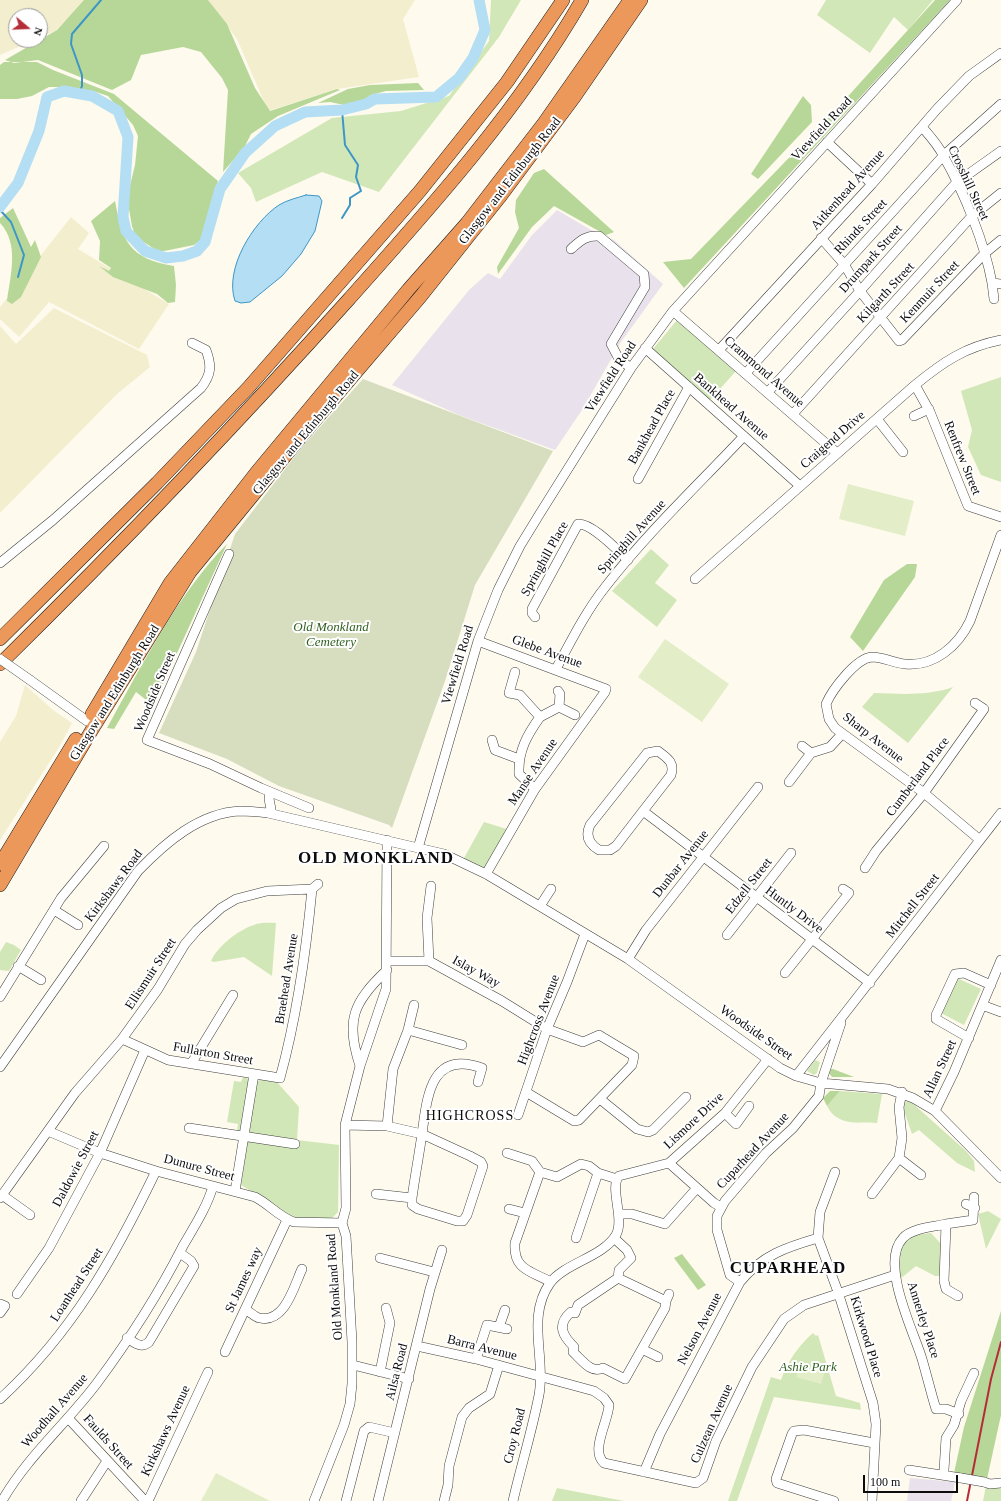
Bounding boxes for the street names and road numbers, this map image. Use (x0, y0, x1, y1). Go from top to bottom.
street label: Viewfield Road (788, 94, 856, 164)
street label: Glasgow and Edinburgh Road (456, 114, 564, 248)
street label: Crosshill Street (944, 143, 992, 223)
street label: Aitkenhead Avenue (808, 147, 888, 233)
street label: Rhinds Street (831, 196, 891, 258)
street label: Drumpark Street (836, 221, 906, 297)
street label: Kenmuir Street (897, 258, 963, 326)
street label: Kilgarth Street (854, 260, 918, 326)
street label: Crammond Avenue (721, 333, 807, 411)
street label: Viewfield Road (582, 338, 640, 416)
street label: Glasgow and Edinburgh Road (250, 368, 362, 498)
street label: Bankhead Avenue (690, 370, 772, 444)
street label: Bankhead Place (625, 387, 679, 467)
street label: Craigend Drive (798, 408, 868, 472)
street label: Renfrew Street (940, 419, 984, 497)
street label: Springhill Avenue (595, 497, 669, 577)
street label: Springhill Place (518, 519, 572, 599)
street label: Glasgow and Edinburgh Road (67, 622, 163, 764)
street label: Viewfield Road (439, 624, 477, 706)
street label: Glebe Avenue (510, 632, 584, 672)
street label: Woodside Street (131, 650, 179, 734)
street label: Sharp Avenue (839, 709, 907, 767)
street label: Cumberland Place (883, 734, 953, 820)
street label: Manse Avenue (505, 736, 561, 808)
street label: Dunbar Avenue (650, 827, 712, 901)
street label: Kirkshaws Road (82, 847, 146, 925)
street label: Edzell Street (722, 855, 776, 917)
street label: Mitchell Street (883, 871, 943, 941)
street label: Huntly Drive (762, 883, 826, 937)
street label: Braehead Avenue (272, 932, 302, 1026)
street label: Ellismuir Street (122, 935, 180, 1013)
street label: Islay Way (449, 953, 503, 991)
street label: Highcross Avenue (515, 973, 563, 1067)
street label: Woodside Street (717, 1002, 795, 1064)
street label: Allan Street (920, 1037, 960, 1101)
street label: Fullarton Street (172, 1039, 254, 1069)
street label: Lismore Drive (661, 1089, 727, 1153)
street label: Cuparhead Avenue (714, 1109, 792, 1193)
street label: Daldowie Street (49, 1128, 103, 1210)
street label: Dunure Street (162, 1151, 236, 1185)
street label: Old Monkland Road (323, 1233, 347, 1341)
street label: Loanhead Street (47, 1245, 107, 1325)
street label: St James way (222, 1245, 266, 1315)
street label: Annerley Place (903, 1280, 943, 1360)
street label: Nelson Avenue (674, 1290, 726, 1368)
street label: Kirkwood Place (846, 1294, 886, 1380)
street label: Barra Avenue (445, 1332, 519, 1364)
street label: Ailsa Road (382, 1342, 412, 1402)
street label: Woodhall Avenue (19, 1371, 91, 1451)
street label: Culzean Avenue (688, 1382, 736, 1466)
street label: Kirkshaws Avenue (138, 1383, 194, 1479)
street label: Croy Road (501, 1407, 529, 1465)
street label: Faulds Street (79, 1411, 137, 1473)

